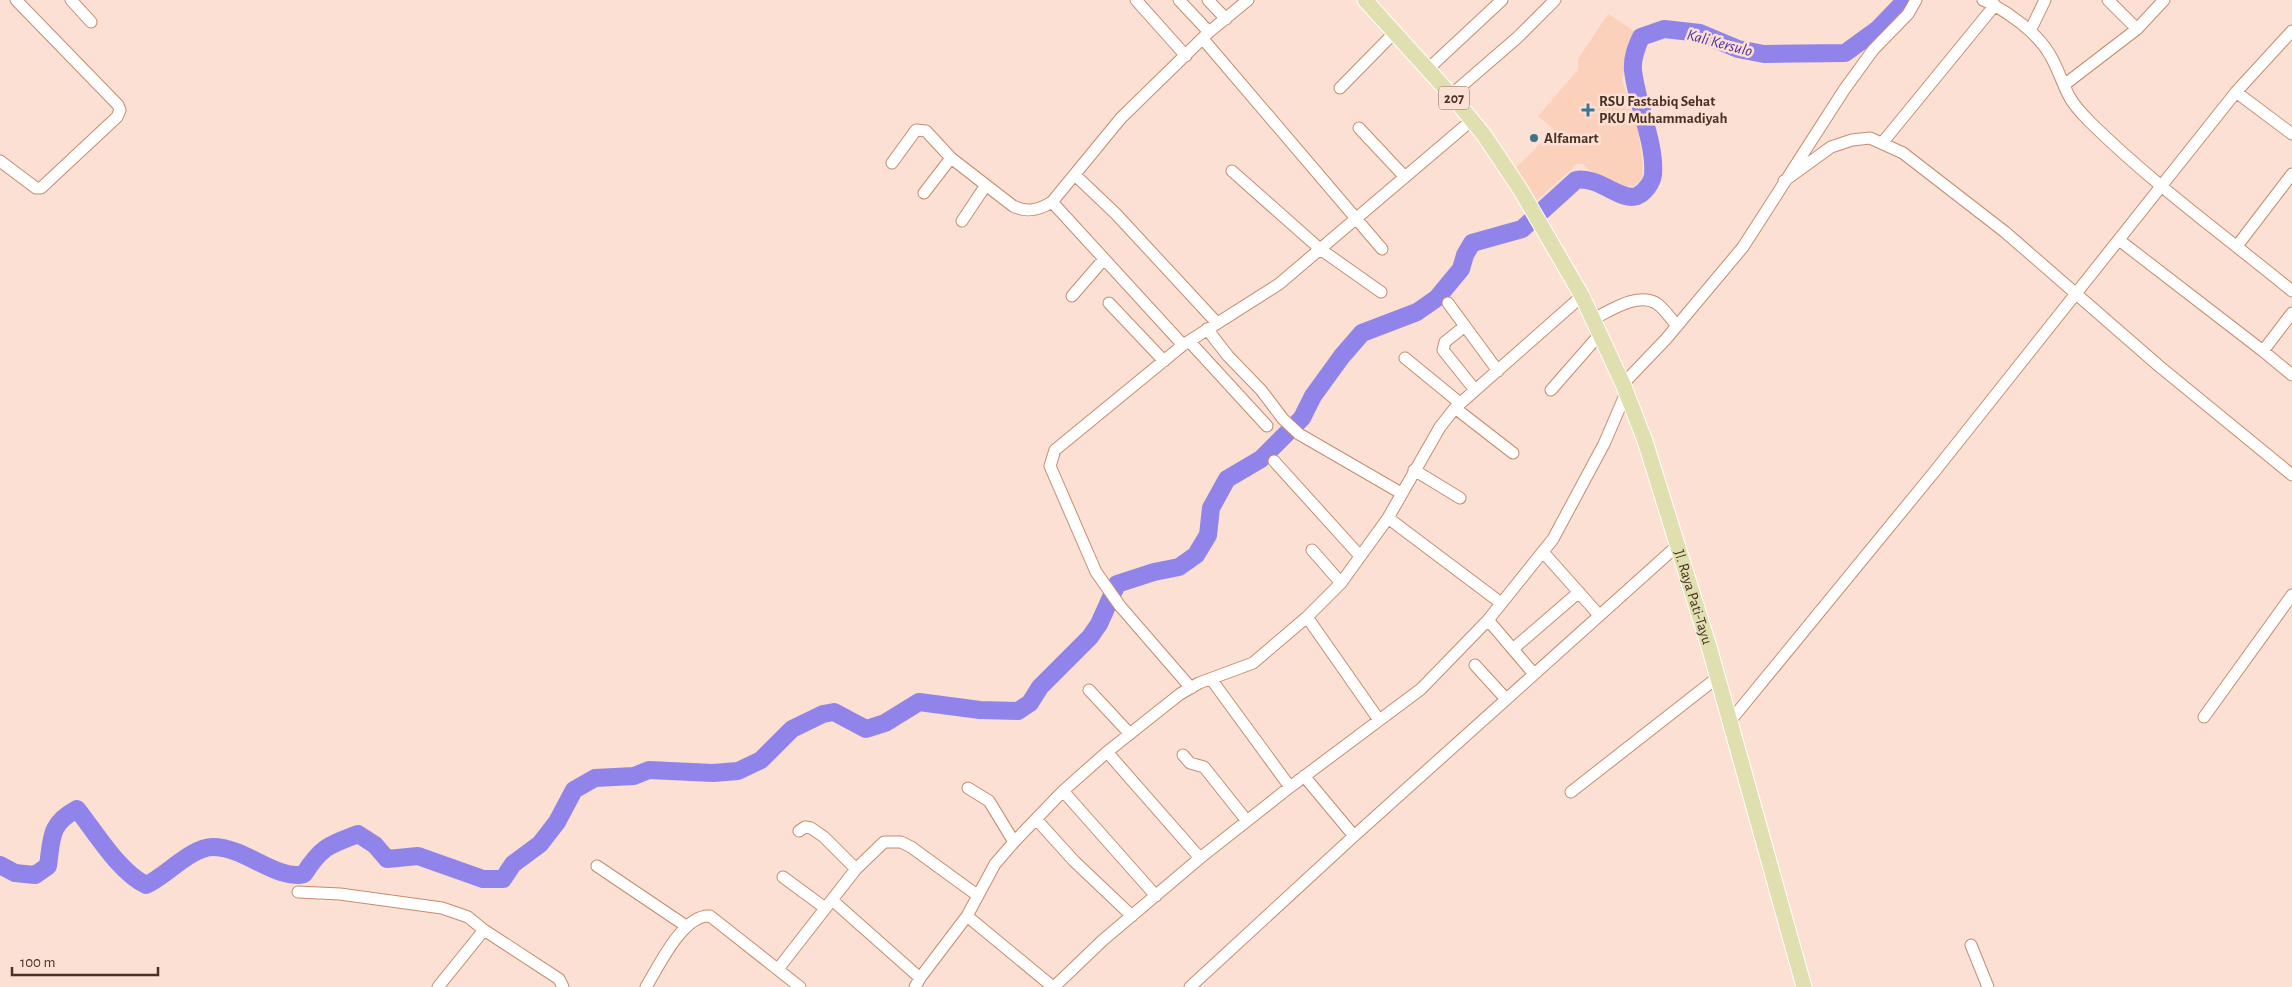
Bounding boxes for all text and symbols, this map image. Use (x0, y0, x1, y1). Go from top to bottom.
water label: Kali Kersulo (1685, 27, 1755, 59)
road number: 207 (1439, 86, 1469, 110)
place label: RSU Fastabiq Sehat PKU Muhammadiyah (1599, 94, 1727, 126)
marker: RSU Fastabiq Sehat PKU Muhammadiyah (1581, 103, 1595, 117)
place label: Alfamart (1544, 131, 1599, 146)
marker: Alfamart (1528, 132, 1540, 144)
street label: Jl. Raya Pati-Tayu (1671, 548, 1715, 646)
scale bar (12, 944, 159, 976)
text: 100 m (20, 955, 55, 970)

